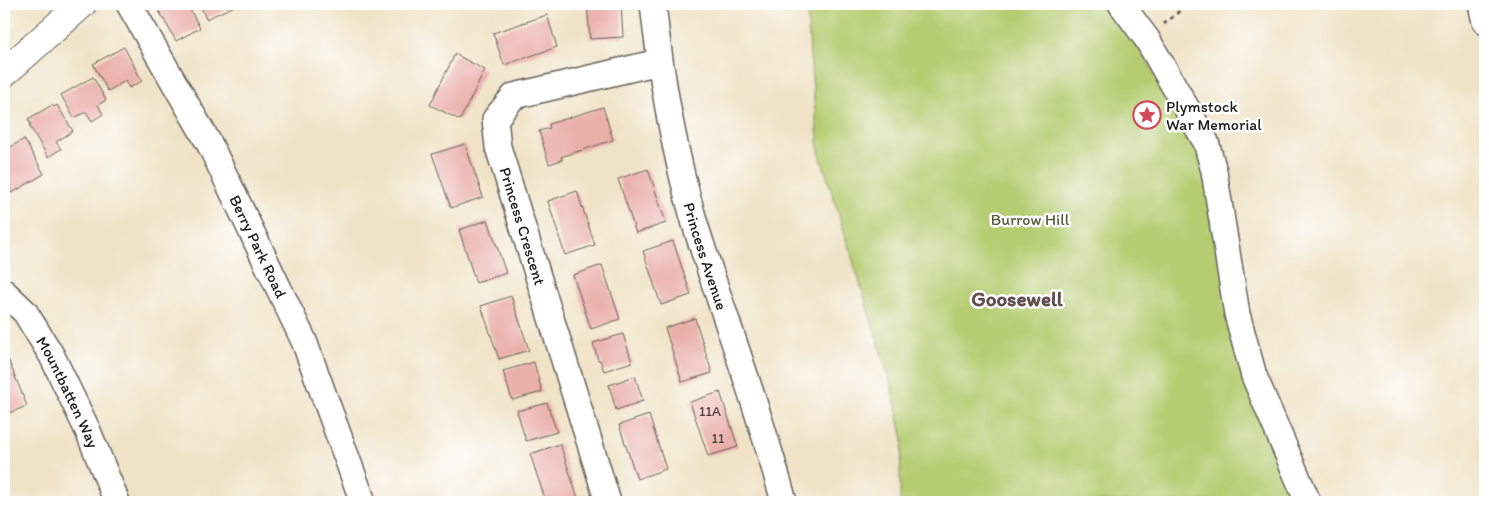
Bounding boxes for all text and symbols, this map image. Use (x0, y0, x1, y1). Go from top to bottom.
place label: Plymstock War Memorial (1166, 97, 1262, 134)
place icon: Plymstock War Memorial (1132, 100, 1162, 130)
street label: Princess Crescent (496, 165, 550, 288)
street label: Berry Park Road (225, 192, 291, 301)
street label: Princess Avenue (679, 200, 731, 313)
park label: Burrow Hill (991, 210, 1070, 229)
district label: Goosewell (971, 286, 1064, 311)
street label: Mountbatten Way (32, 333, 103, 451)
house number: 11A (699, 403, 721, 420)
house number: 11 (712, 430, 725, 447)

